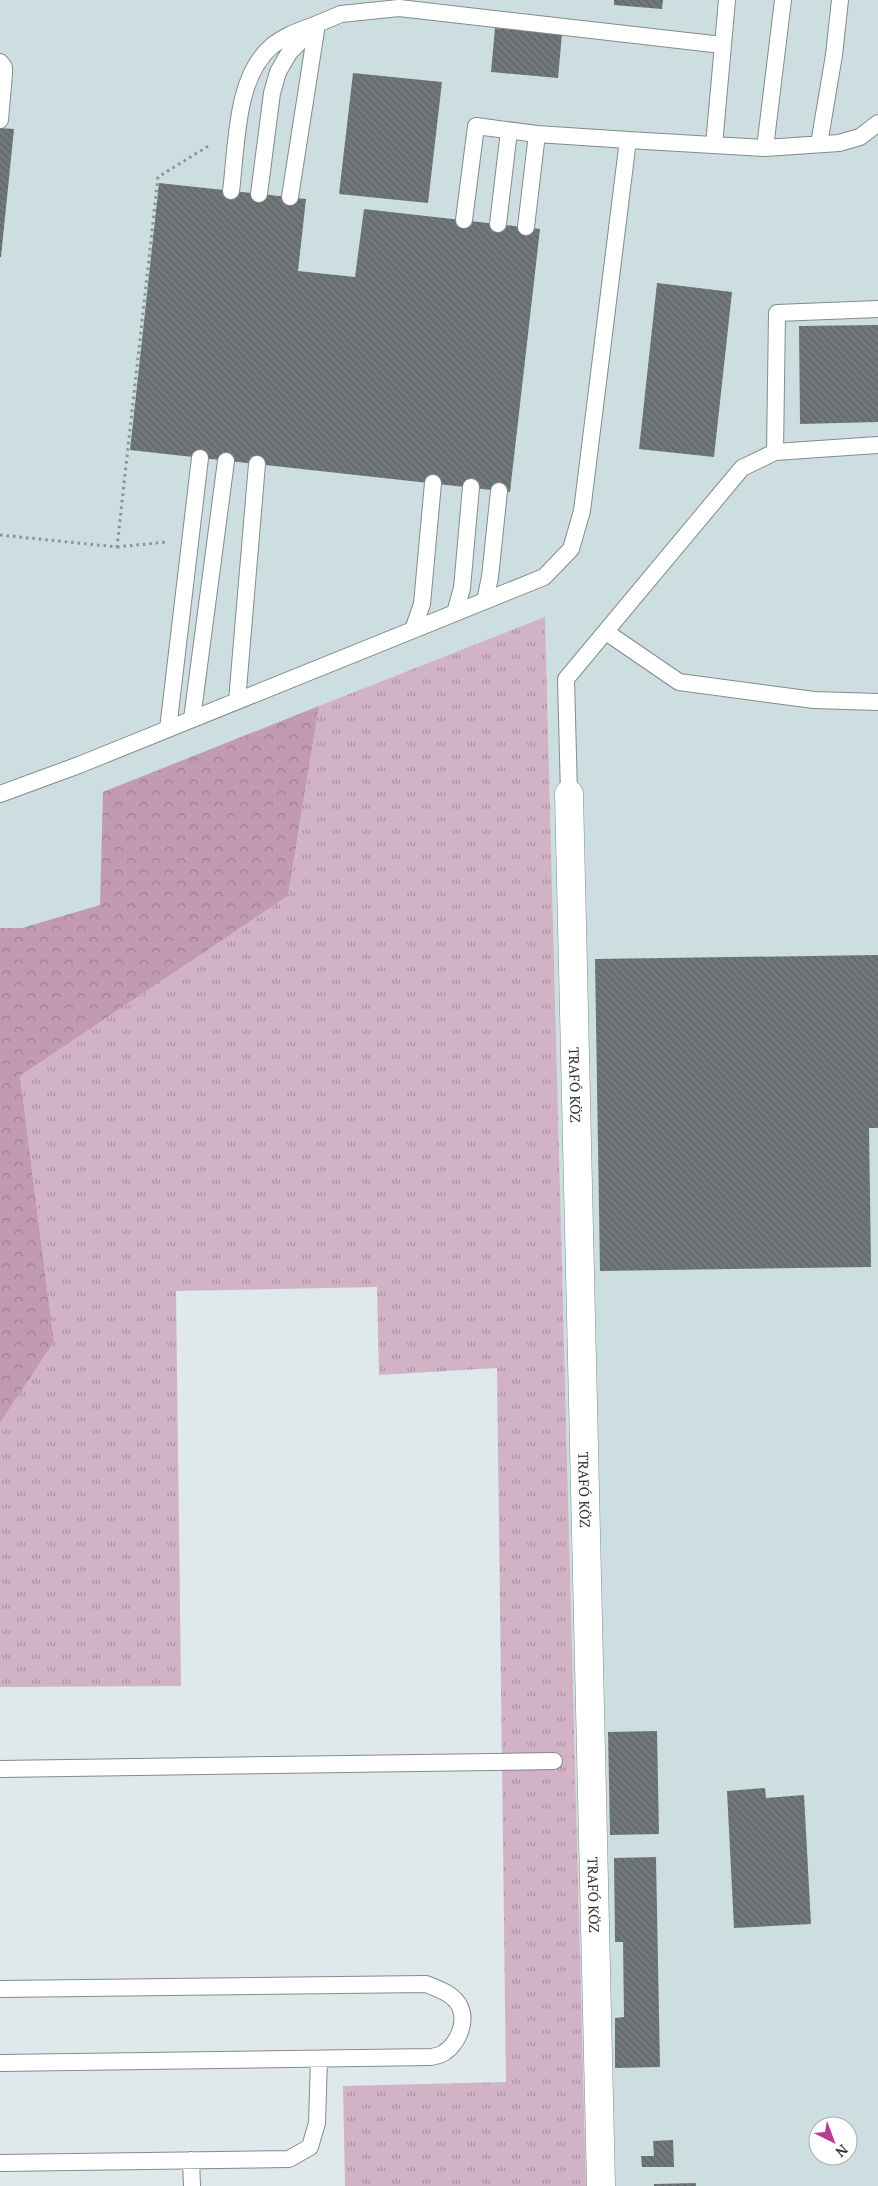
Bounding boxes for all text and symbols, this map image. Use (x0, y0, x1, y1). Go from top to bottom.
street label: TRAFÓ KÖZ (565, 1047, 586, 1123)
street label: TRAFÓ KÖZ (575, 1452, 595, 1528)
street label: TRAFÓ KÖZ (584, 1857, 605, 1933)
north arrow (808, 2116, 858, 2166)
text: N (831, 2140, 852, 2162)

